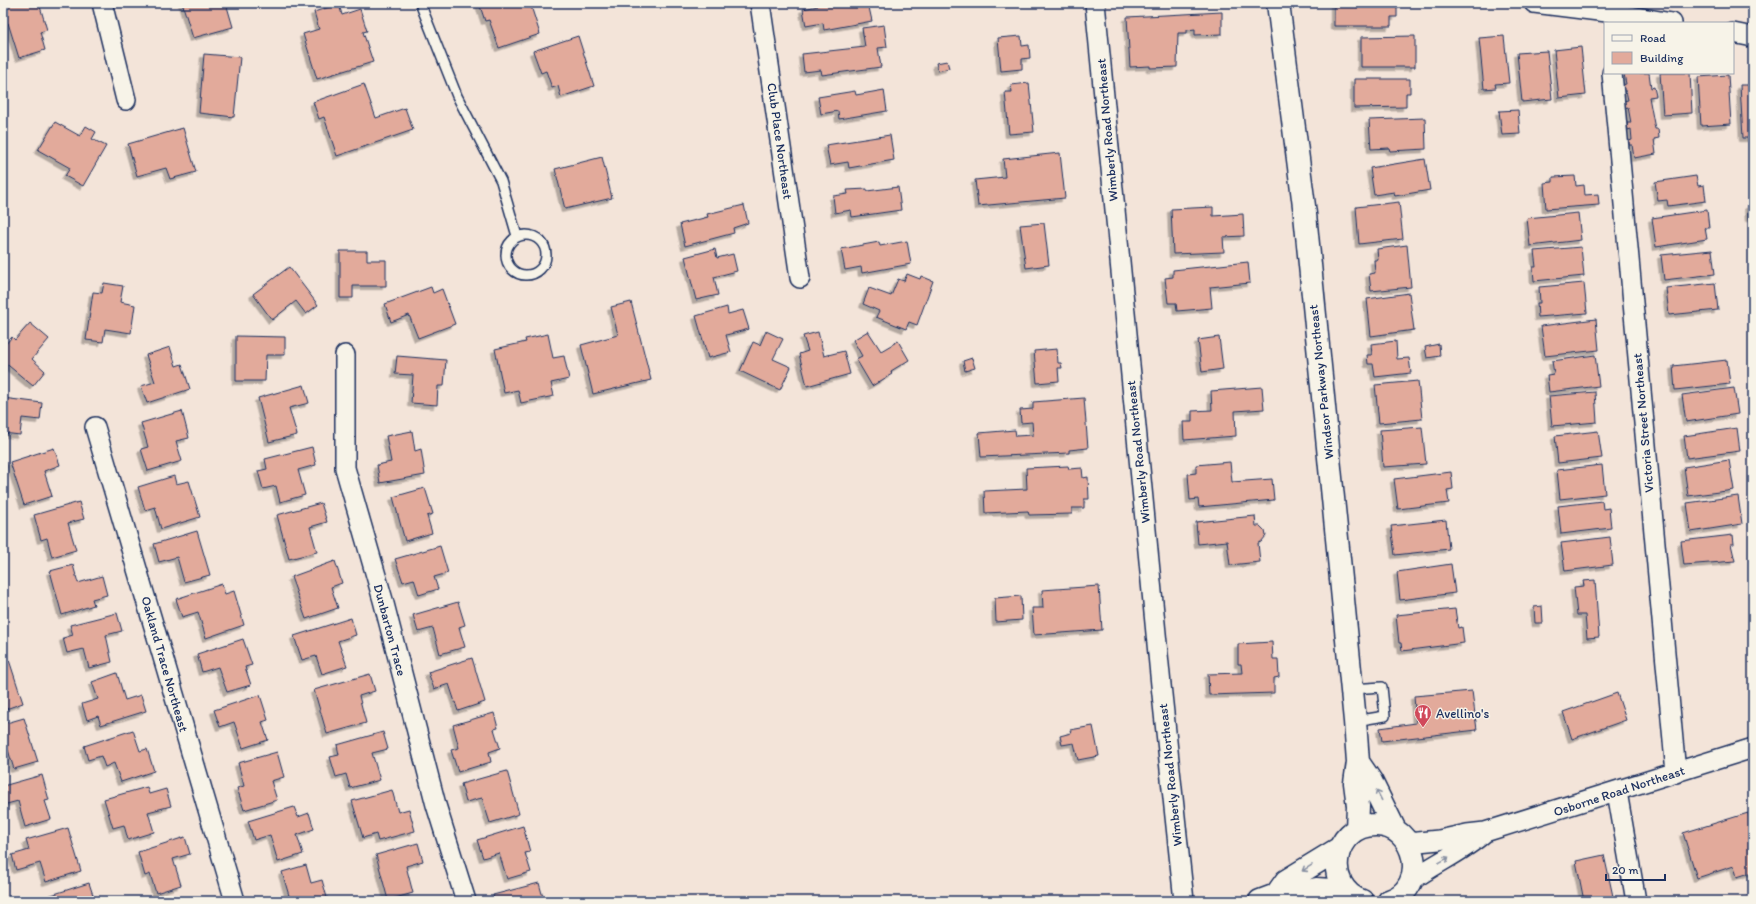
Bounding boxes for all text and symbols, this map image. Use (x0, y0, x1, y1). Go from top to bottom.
legend (1604, 22, 1734, 74)
text: Road (1640, 31, 1666, 45)
text: Building (1640, 51, 1684, 65)
street label: Wimberly Road Northeast (1093, 58, 1121, 202)
street label: Club Place Northeast (764, 82, 796, 200)
street label: Windsor Parkway Northeast (1305, 304, 1337, 460)
street label: Victoria Street Northeast (1629, 352, 1657, 493)
street label: Wimberly Road Northeast (1123, 380, 1153, 524)
street label: Dunbarton Trace (371, 583, 409, 677)
street label: Oakland Trace Northeast (138, 594, 192, 734)
street label: Wimberly Road Northeast (1155, 703, 1185, 847)
restaurant icon: Avellino's (1413, 703, 1433, 728)
place label: Avellino's (1436, 706, 1489, 721)
street label: Osborne Road Northeast (1551, 763, 1687, 819)
one-way arrow (1374, 789, 1382, 801)
one-way arrow (1438, 856, 1450, 864)
scale bar (1606, 856, 1665, 882)
text: 20 m (1612, 863, 1639, 877)
one-way arrow (1302, 864, 1313, 872)

